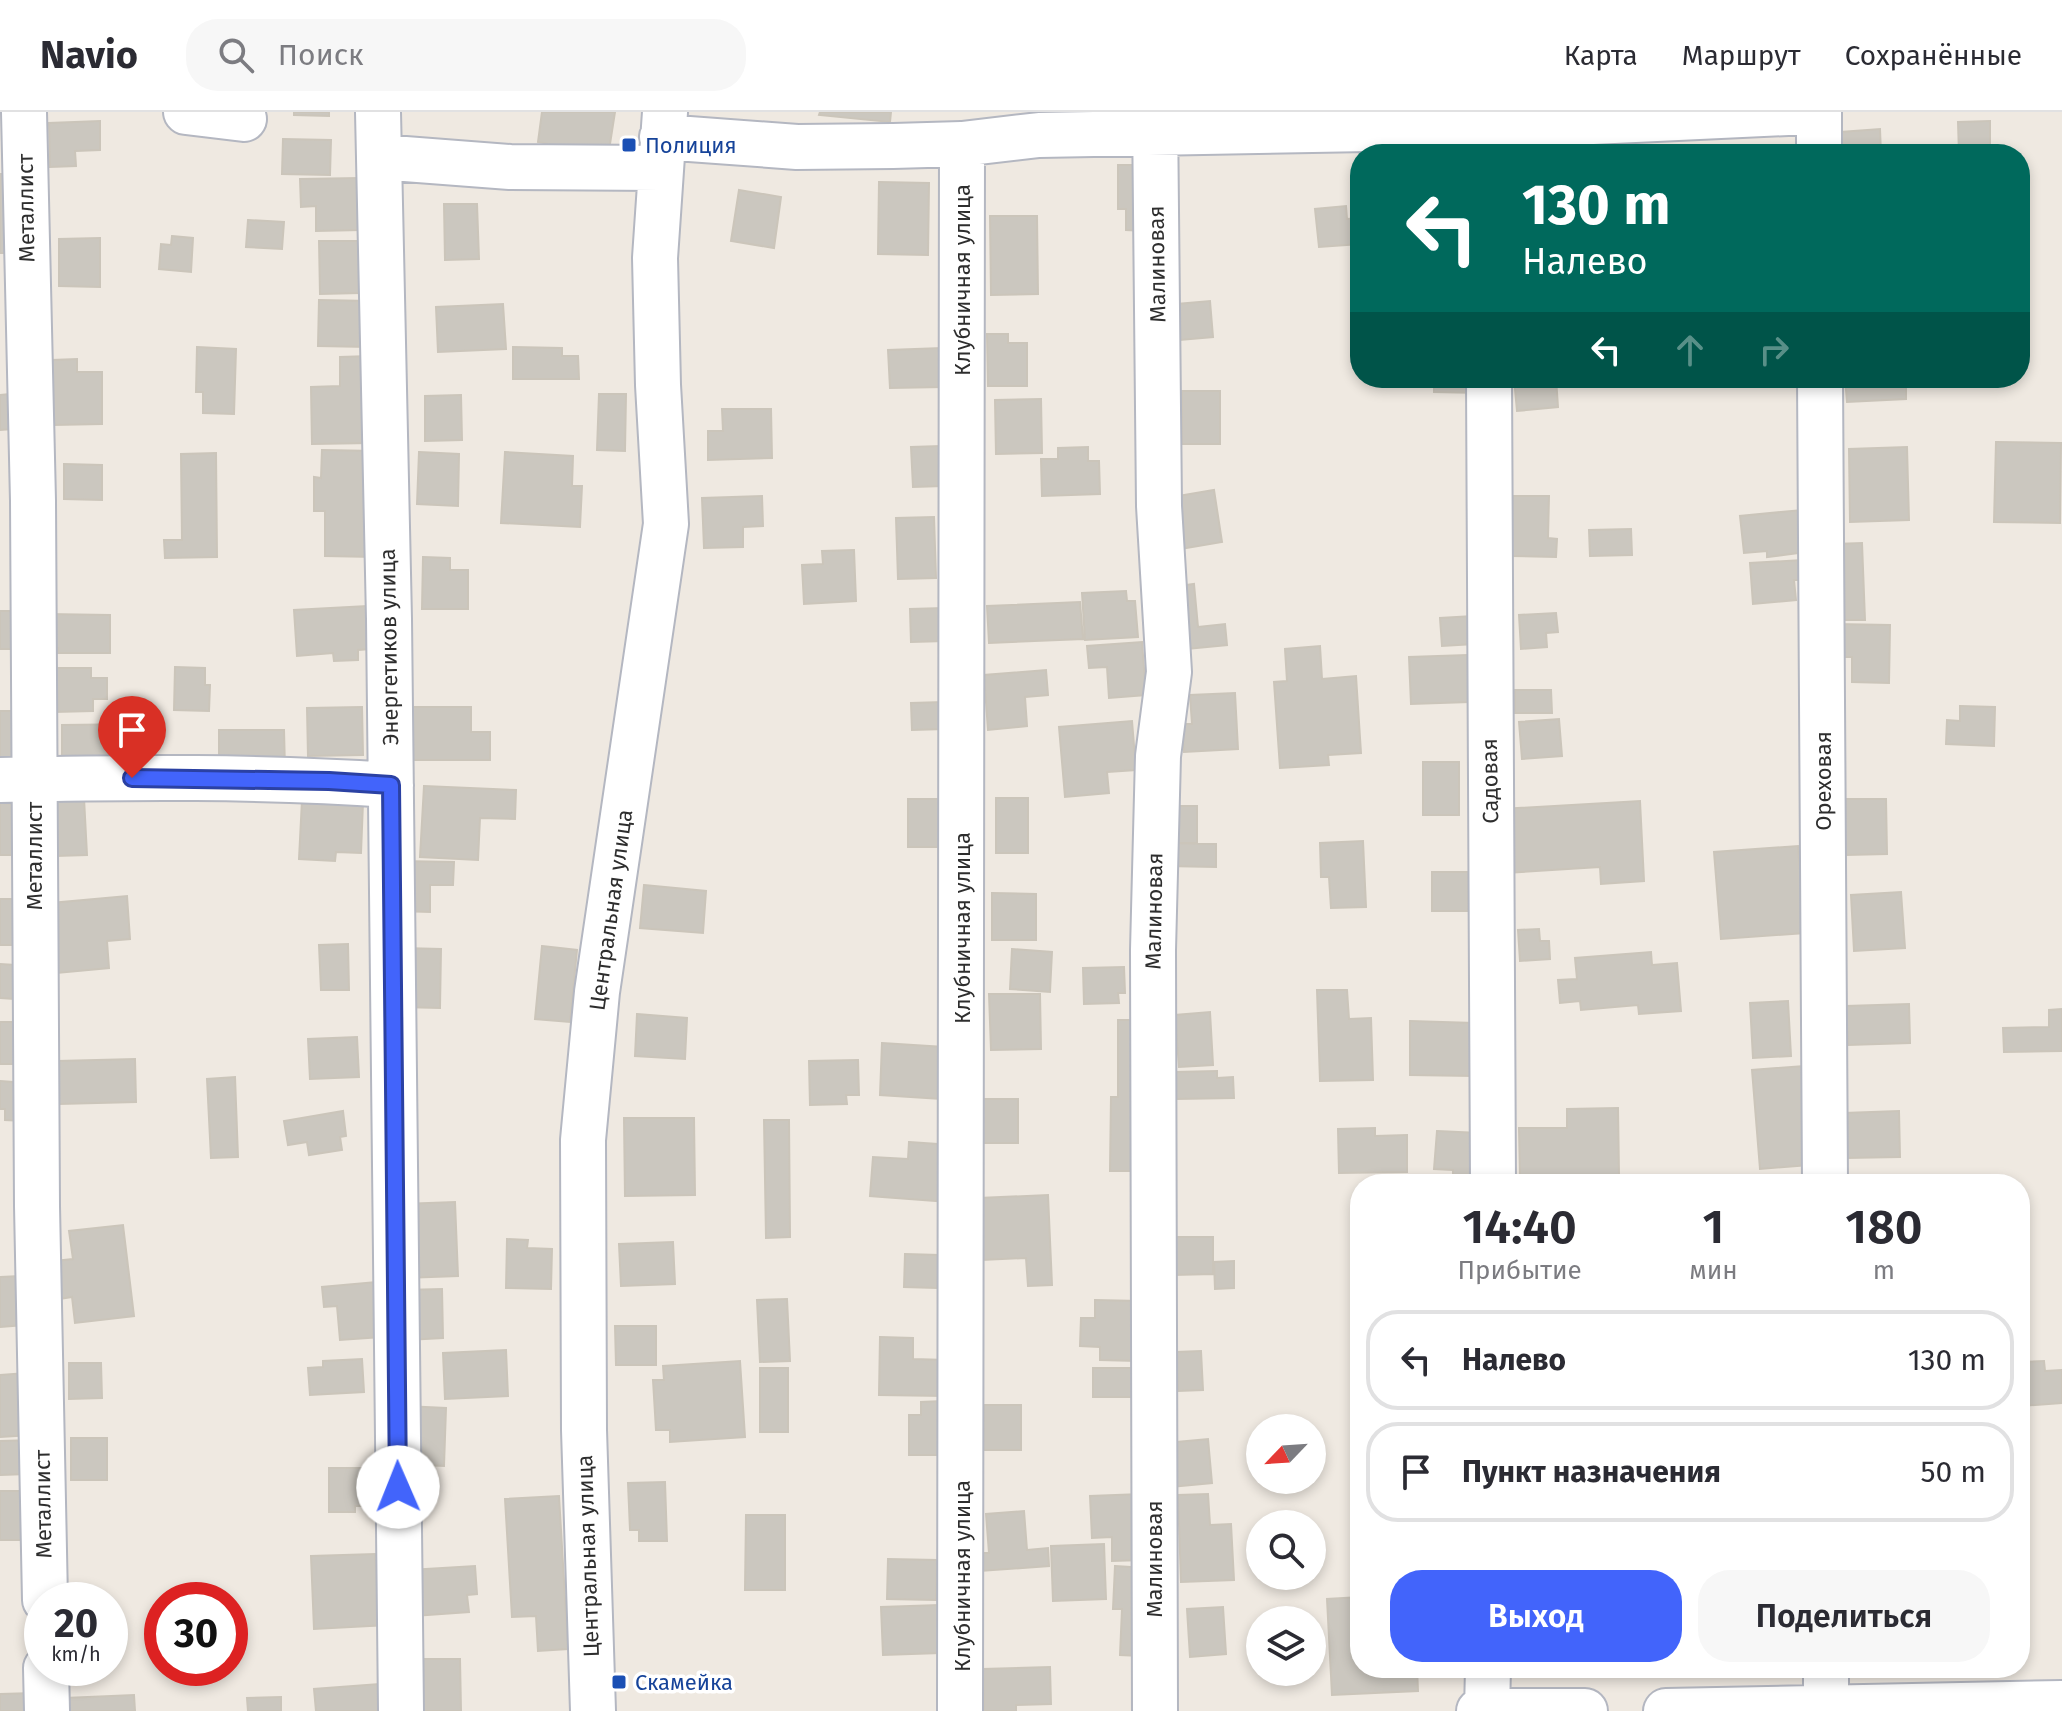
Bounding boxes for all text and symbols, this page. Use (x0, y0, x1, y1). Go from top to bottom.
search box (186, 19, 746, 91)
text: Navio (40, 32, 138, 78)
icon: search (214, 33, 258, 77)
text: Поиск (278, 37, 364, 73)
text: Карта (1564, 39, 1638, 72)
text: Маршрут (1682, 39, 1801, 72)
text: Сохранённые (1845, 39, 2022, 72)
place label: Полиция (645, 132, 737, 159)
marker: Полиция (620, 136, 638, 154)
street label: Металлист (12, 153, 40, 263)
text: 130 m (1522, 172, 1670, 239)
icon: left (1390, 176, 1494, 280)
street label: Клубничная улица (949, 184, 976, 376)
street label: Малиновая (1142, 205, 1172, 323)
text: Налево (1522, 240, 1648, 284)
icon: left (1584, 328, 1628, 372)
icon: ahead (1668, 328, 1712, 372)
icon: right (1752, 328, 1796, 372)
street label: Энергетиков улица (374, 548, 404, 746)
pin (98, 696, 166, 778)
icon: arrive (110, 708, 154, 752)
street label: Ореховая (1810, 731, 1837, 831)
street label: Садовая (1476, 738, 1504, 824)
street label: Металлист (21, 802, 48, 910)
street label: Центральная улица (584, 808, 638, 1012)
street label: Клубничная улица (949, 832, 976, 1024)
street label: Малиновая (1139, 852, 1169, 970)
text: 14:40 (1462, 1198, 1577, 1256)
text: 1 (1703, 1198, 1724, 1256)
text: 180 (1845, 1198, 1922, 1256)
text: Прибытие (1458, 1255, 1582, 1286)
text: мин (1689, 1255, 1738, 1286)
text: m (1873, 1255, 1895, 1286)
icon: left (1394, 1338, 1438, 1382)
text: Налево (1462, 1342, 1566, 1378)
text: 130 m (1908, 1342, 1986, 1378)
north arrow (1246, 1414, 1326, 1494)
map controls (1246, 1414, 1326, 1686)
position arrow (356, 1445, 440, 1529)
street label: Металлист (29, 1449, 57, 1559)
icon: arrive (1394, 1450, 1438, 1494)
street label: Центральная улица (571, 1454, 605, 1658)
text: Пункт назначения (1462, 1454, 1721, 1490)
text: 50 m (1921, 1454, 1986, 1490)
street label: Клубничная улица (949, 1480, 976, 1672)
street label: Малиновая (1141, 1500, 1168, 1618)
button: search (1246, 1510, 1326, 1590)
button: Выход (1390, 1570, 1682, 1662)
button: Поделиться (1698, 1570, 1990, 1662)
speed limit sign: 30 (144, 1582, 248, 1686)
text: 20 (54, 1600, 98, 1648)
button: layers (1246, 1606, 1326, 1686)
text: km/h (51, 1642, 101, 1666)
place label: Скамейка (635, 1669, 733, 1696)
marker: Скамейка (610, 1673, 628, 1691)

